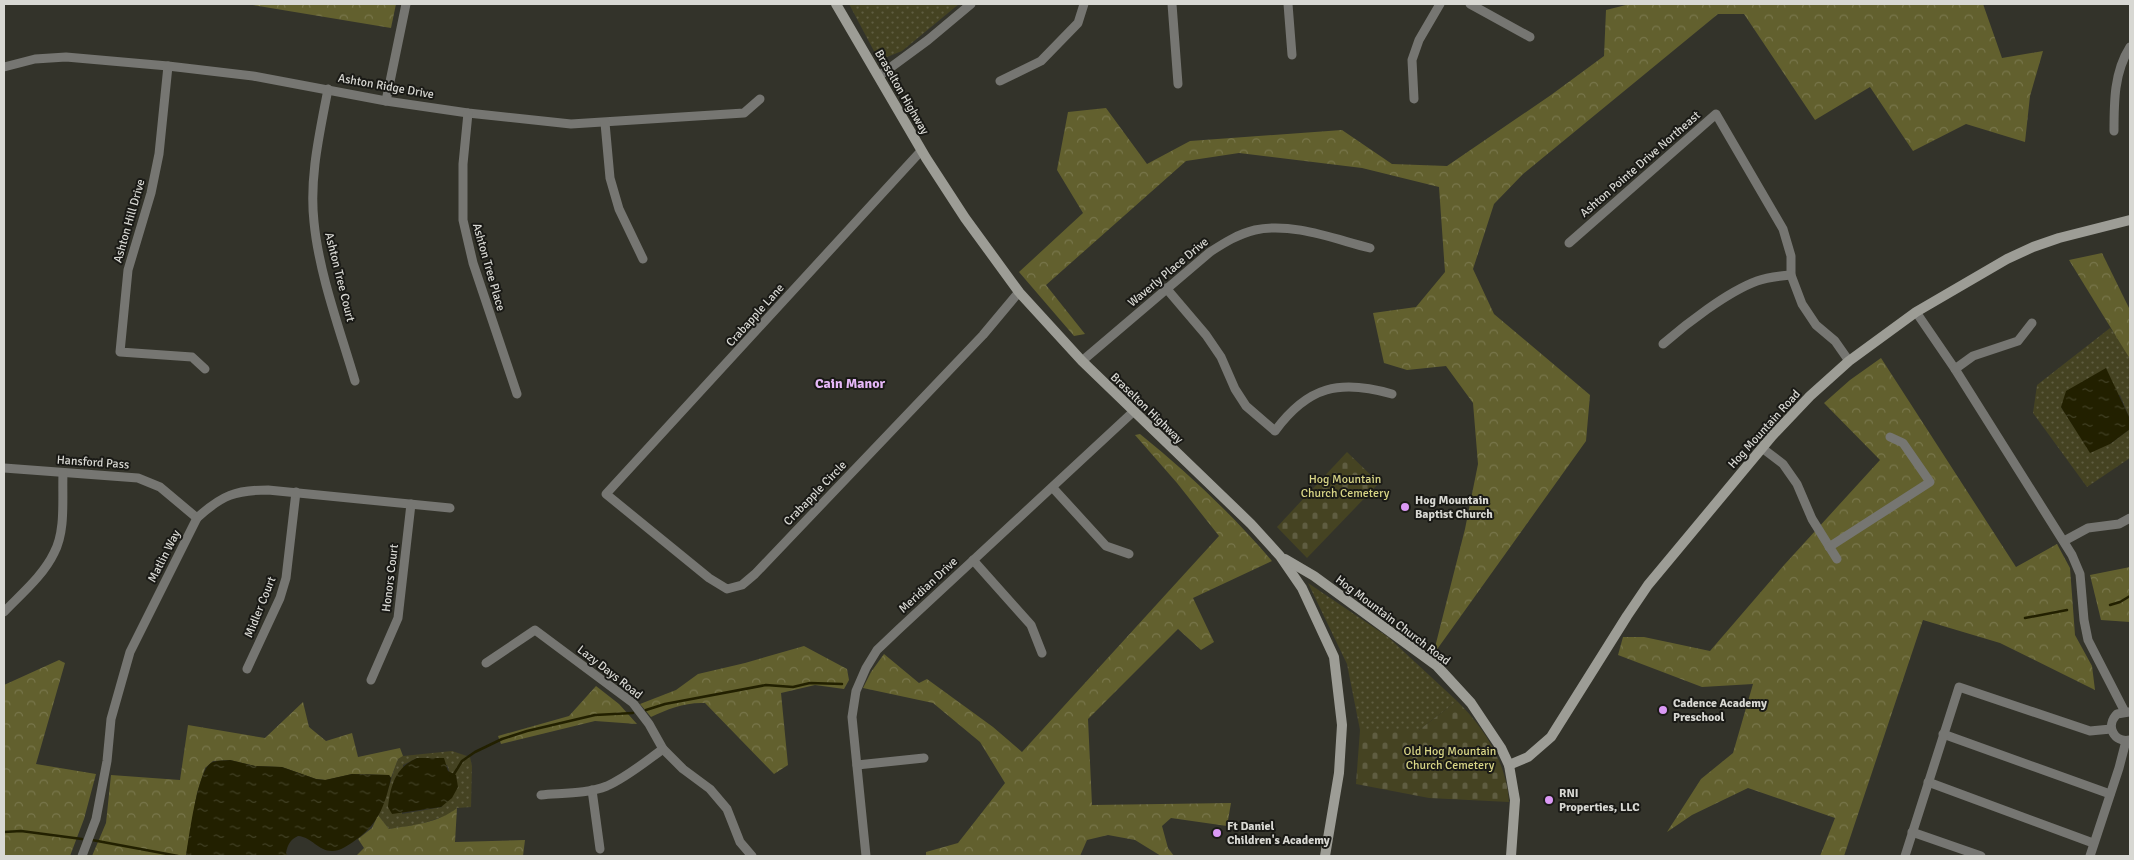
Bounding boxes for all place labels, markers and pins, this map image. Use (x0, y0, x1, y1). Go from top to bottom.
place label: Hog Mountain Baptist Church (1415, 493, 1493, 522)
marker: Hog Mountain Baptist Church (1399, 501, 1411, 513)
place label: Cadence Academy Preschool (1673, 696, 1767, 725)
marker: Cadence Academy Preschool (1657, 704, 1669, 716)
place label: RNI Properties, LLC (1559, 786, 1640, 815)
marker: RNI Properties, LLC (1543, 794, 1555, 806)
place label: Ft Daniel Children's Academy (1227, 819, 1330, 848)
marker: Ft Daniel Children's Academy (1211, 827, 1223, 839)

